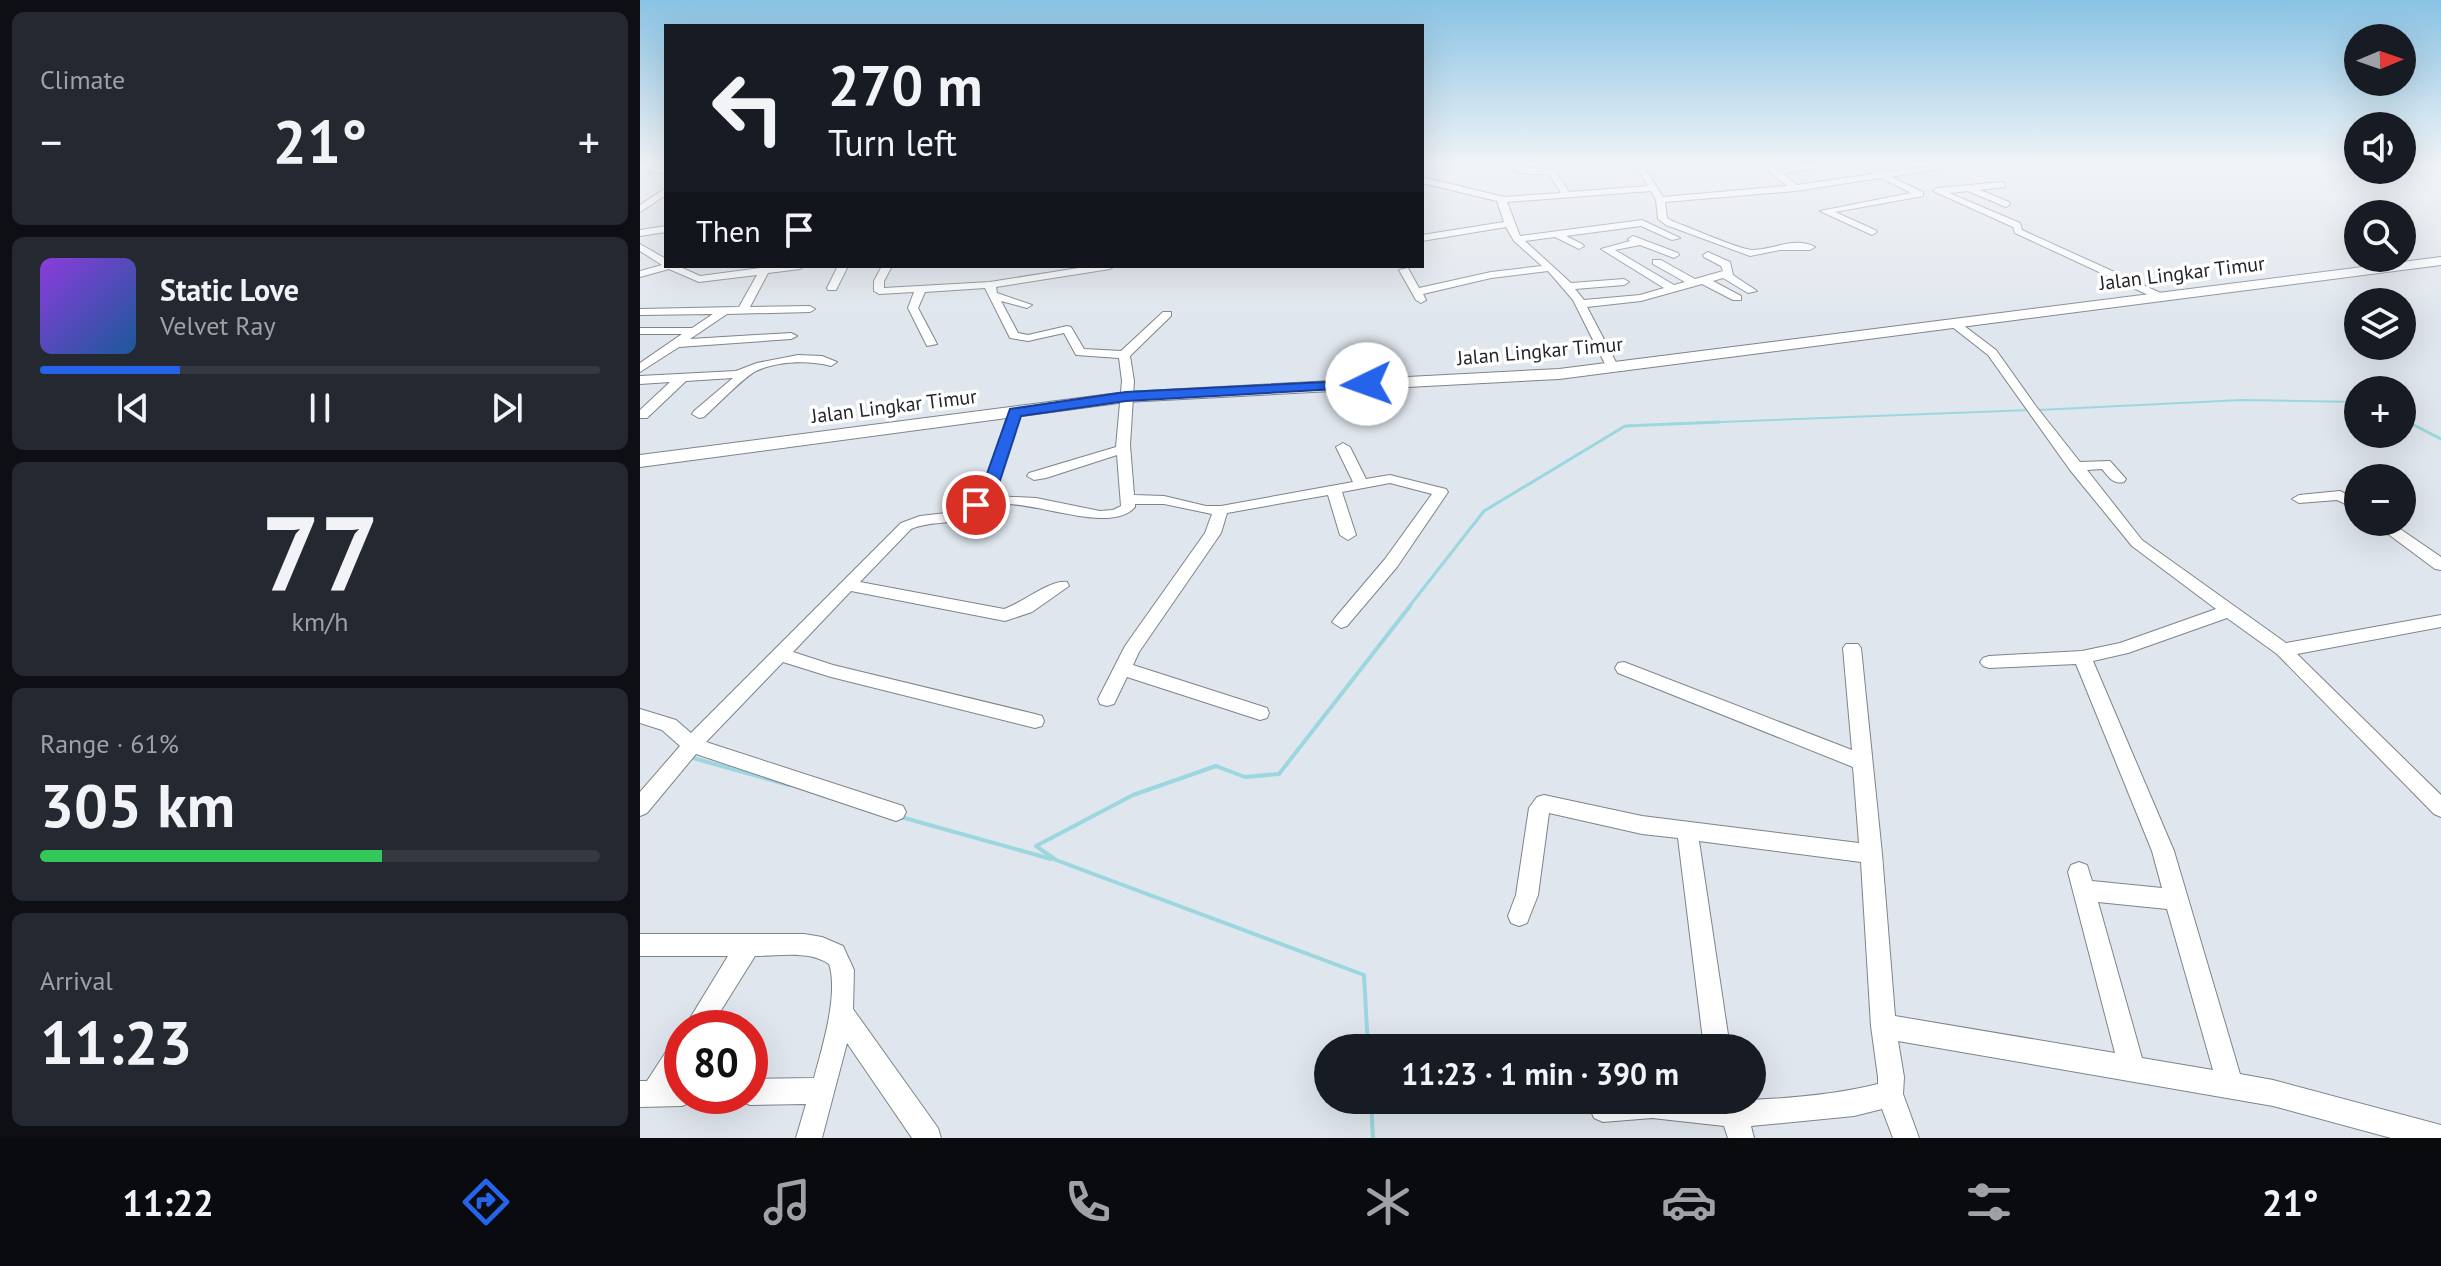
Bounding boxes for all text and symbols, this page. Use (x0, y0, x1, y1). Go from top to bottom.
north arrow (2344, 24, 2416, 96)
map controls (2344, 24, 2416, 536)
text: 270 m (828, 49, 983, 121)
icon: left (696, 56, 800, 160)
text: Climate (40, 63, 125, 96)
text: 21° (273, 102, 367, 180)
button: sound (2344, 112, 2416, 184)
text: − (40, 113, 62, 170)
text: + (578, 113, 600, 170)
text: Turn left (828, 119, 957, 166)
button: search (2344, 200, 2416, 272)
icon: arrive (777, 208, 821, 252)
text: Then (696, 211, 761, 250)
street label: Jalan Lingkar Timur (2097, 250, 2266, 296)
text: Static Love (160, 270, 299, 309)
button: layers (2344, 288, 2416, 360)
text: Velvet Ray (160, 309, 276, 342)
street label: Jalan Lingkar Timur (1455, 331, 1624, 371)
position arrow (1325, 342, 1409, 426)
button: + (2344, 376, 2416, 448)
street label: Jalan Lingkar Timur (809, 383, 978, 429)
icon: previous (111, 386, 155, 430)
icon: pause (298, 386, 342, 430)
icon: next (485, 386, 529, 430)
button: − (2344, 464, 2416, 536)
pin (942, 471, 1010, 539)
icon: arrive (954, 483, 998, 527)
text: 77 (261, 485, 379, 620)
text: km/h (292, 605, 349, 638)
text: Range · 61% (40, 727, 179, 760)
text: 305 km (40, 766, 235, 844)
text: Arrival (40, 964, 113, 997)
text: 11:23 (40, 1003, 192, 1081)
speed limit sign: 80 (664, 1010, 768, 1114)
text: 11:23 · 1 min · 390 m (1401, 1054, 1679, 1093)
icon: directions (458, 1174, 514, 1230)
icon: music (759, 1174, 815, 1230)
icon: phone (1060, 1174, 1116, 1230)
icon: climate (1360, 1174, 1416, 1230)
icon: car (1661, 1174, 1717, 1230)
icon: filters (1961, 1174, 2017, 1230)
text: 11:22 (122, 1179, 214, 1226)
text: 21° (2262, 1179, 2319, 1226)

